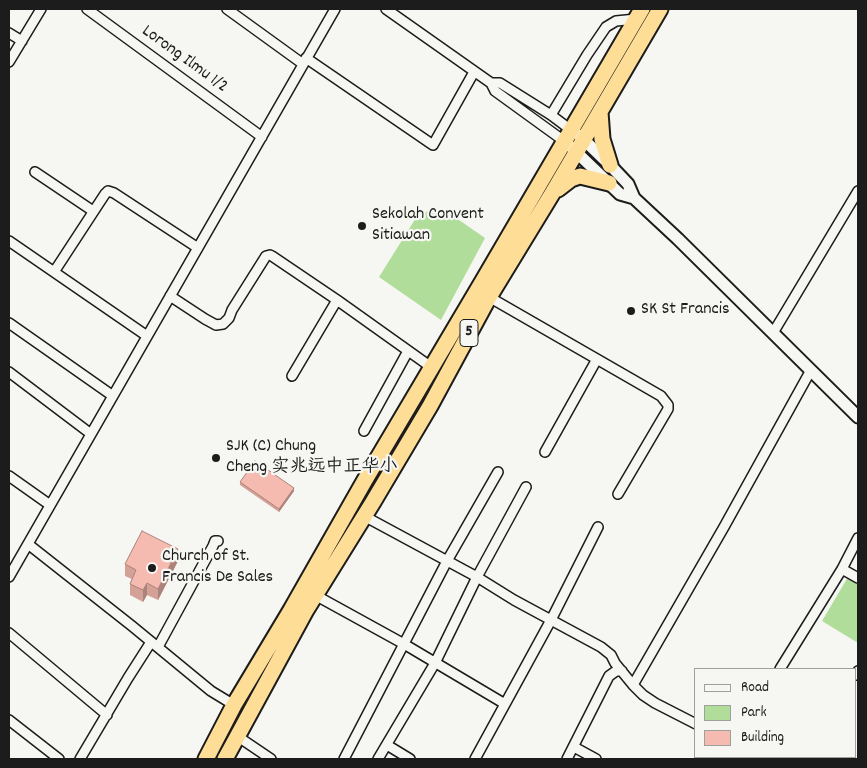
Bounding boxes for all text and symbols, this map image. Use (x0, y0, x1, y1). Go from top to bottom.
street label: Lorong Ilmu 1/2 (137, 21, 231, 99)
place label: Sekolah Convent Sitiawan (372, 205, 484, 248)
marker: Sekolah Convent Sitiawan (356, 220, 368, 232)
place label: SK St Francis (641, 300, 730, 322)
marker: SK St Francis (625, 305, 637, 317)
road number: 5 (460, 319, 478, 346)
place label: SJK (C) Chung Cheng 实兆远中正华小 (226, 437, 397, 479)
marker: SJK (C) Chung Cheng 实兆远中正华小 (210, 452, 222, 464)
place label: Church of St. Francis De Sales (162, 547, 273, 590)
marker: Church of St. Francis De Sales (146, 562, 158, 574)
legend (694, 668, 857, 758)
text: Road (741, 677, 769, 699)
text: Park (741, 702, 767, 724)
text: Building (741, 727, 784, 749)

